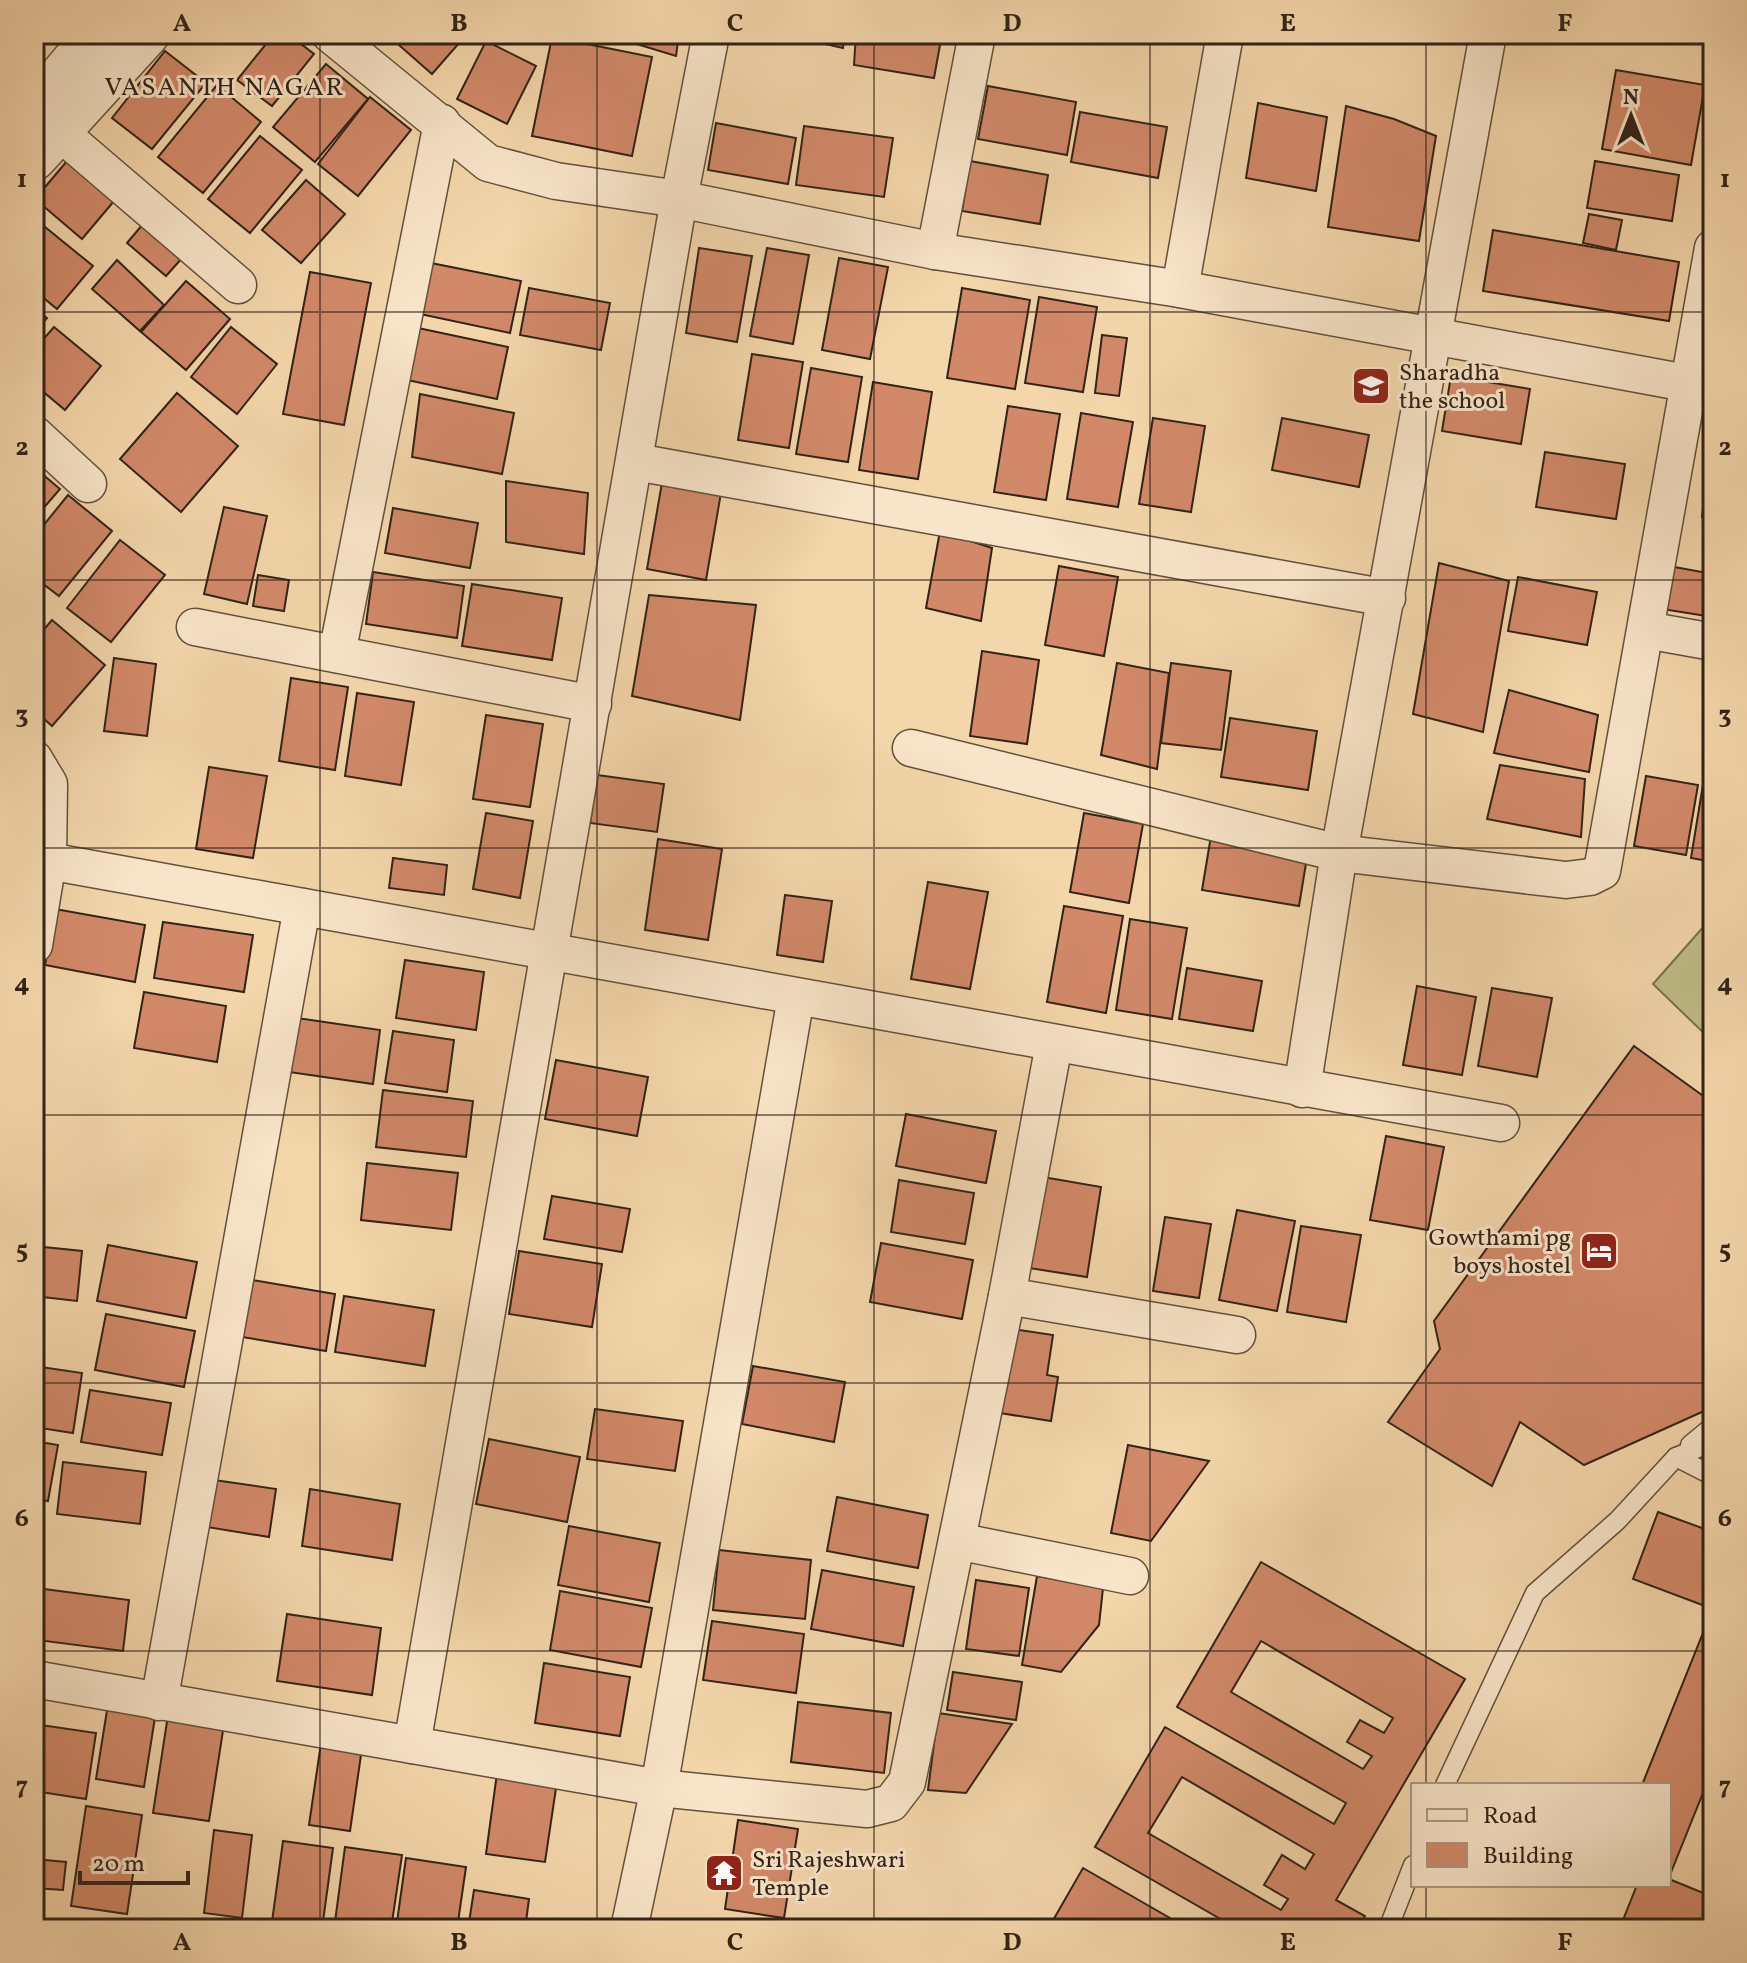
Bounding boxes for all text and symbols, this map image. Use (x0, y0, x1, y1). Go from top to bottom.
text: A (173, 6, 192, 42)
text: B (450, 6, 468, 42)
text: C (727, 6, 743, 42)
text: D (1002, 6, 1022, 42)
text: E (1280, 6, 1296, 42)
text: F (1557, 6, 1573, 42)
district label: VASANTH NAGAR (105, 70, 345, 106)
north arrow (1591, 76, 1671, 156)
text: N (1623, 83, 1639, 114)
text: 1 (17, 162, 27, 198)
text: 1 (1720, 162, 1730, 198)
place label: Sharadha the school (1399, 357, 1505, 419)
school or university icon: Sharadha the school (1350, 365, 1392, 407)
text: 2 (15, 430, 29, 466)
text: 2 (1718, 430, 1732, 466)
text: 3 (15, 698, 29, 734)
text: 3 (1718, 698, 1732, 734)
text: 4 (14, 966, 30, 1002)
text: 4 (1717, 966, 1733, 1002)
place label: Gowthami pg boys hostel (1428, 1222, 1571, 1284)
hotel icon: Gowthami pg boys hostel (1578, 1230, 1620, 1272)
text: 5 (16, 1233, 28, 1269)
text: 5 (1719, 1233, 1731, 1269)
text: 6 (15, 1501, 29, 1537)
text: 6 (1718, 1501, 1732, 1537)
text: 7 (16, 1769, 28, 1805)
text: 7 (1719, 1769, 1731, 1805)
legend (1411, 1783, 1671, 1887)
text: Road (1483, 1800, 1537, 1834)
scale bar (80, 1835, 188, 1885)
text: Building (1483, 1840, 1573, 1874)
place label: Sri Rajeshwari Temple (752, 1844, 905, 1906)
text: 20 m (92, 1848, 145, 1882)
temple icon: Sri Rajeshwari Temple (703, 1852, 745, 1894)
text: A (173, 1925, 192, 1961)
text: B (450, 1925, 468, 1961)
text: C (727, 1925, 743, 1961)
text: D (1002, 1925, 1022, 1961)
text: E (1280, 1925, 1296, 1961)
text: F (1557, 1925, 1573, 1961)

